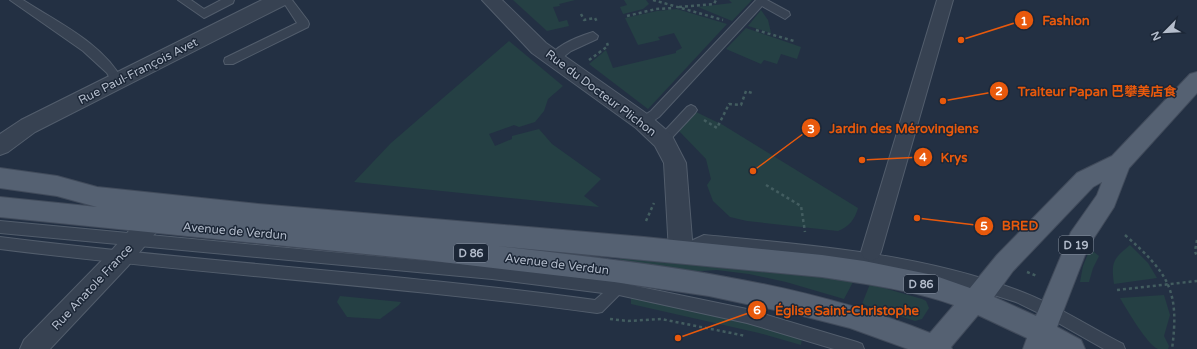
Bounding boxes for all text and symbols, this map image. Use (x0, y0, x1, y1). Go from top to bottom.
callout: Fashion (1014, 8, 1097, 33)
north arrow (1145, 12, 1185, 52)
text: Fashion (1042, 13, 1090, 29)
text: 1 (1020, 14, 1028, 28)
text: N (1149, 29, 1164, 43)
street label: Rue Paul-François Avet (76, 35, 200, 107)
street label: Rue du Docteur Plichon (543, 47, 659, 139)
callout: Traiteur Papan 巴攀美店食 (989, 79, 1184, 104)
text: 2 (995, 84, 1003, 98)
text: Traiteur Papan 巴攀美店食 (1017, 84, 1177, 100)
callout: Jardin des Mérovingiens (801, 116, 987, 141)
text: Jardin des Mérovingiens (828, 121, 979, 137)
text: 3 (807, 122, 815, 136)
callout: Krys (913, 145, 976, 170)
text: 4 (919, 150, 927, 164)
text: Krys (941, 150, 967, 166)
callout: BRED (974, 213, 1046, 238)
text: BRED (1002, 218, 1038, 234)
street label: Avenue de Verdun (182, 219, 288, 243)
text: 5 (980, 219, 988, 233)
road number: D 19 (1059, 236, 1093, 254)
street label: Rue Anatole France (49, 241, 135, 333)
road number: D 86 (454, 244, 488, 262)
street label: Avenue de Verdun (504, 251, 610, 277)
road number: D 86 (904, 275, 938, 293)
callout: Église Saint-Christophe (747, 298, 927, 323)
text: Église Saint-Christophe (775, 302, 920, 319)
text: 6 (753, 303, 761, 317)

